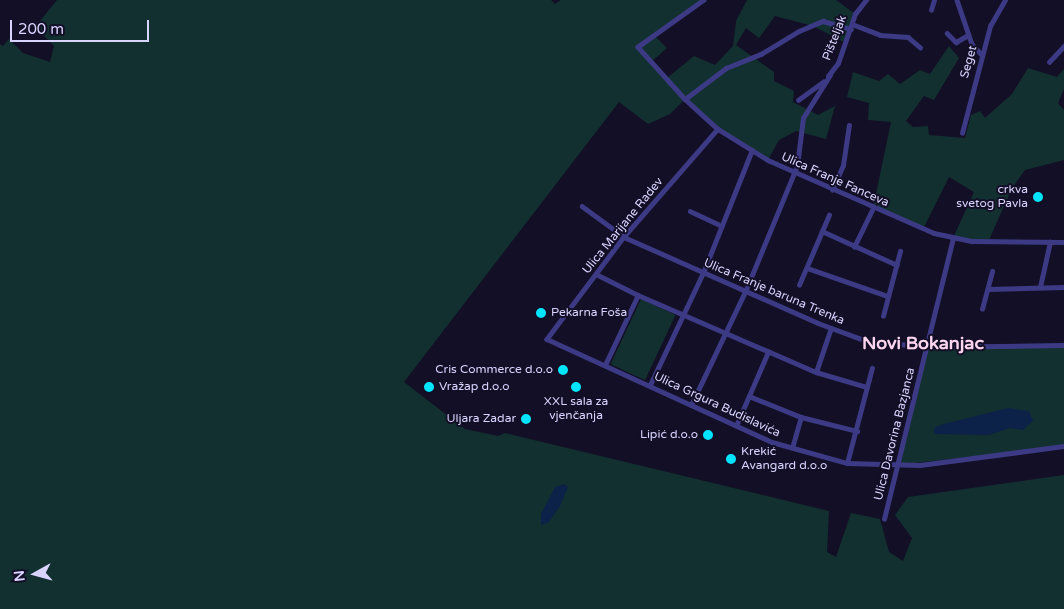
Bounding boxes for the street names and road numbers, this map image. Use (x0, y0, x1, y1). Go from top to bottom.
street label: Pišteljak (820, 13, 850, 63)
street label: Seget (958, 44, 980, 80)
street label: Ulica Franje Fanceva (779, 150, 891, 210)
street label: Ulica Marijane Radev (580, 175, 666, 277)
street label: Ulica Franje baruna Trenka (701, 256, 847, 328)
street label: Ulica Davorina Bazjanca (872, 366, 918, 502)
street label: Ulica Grgura Budislavića (651, 369, 783, 441)

